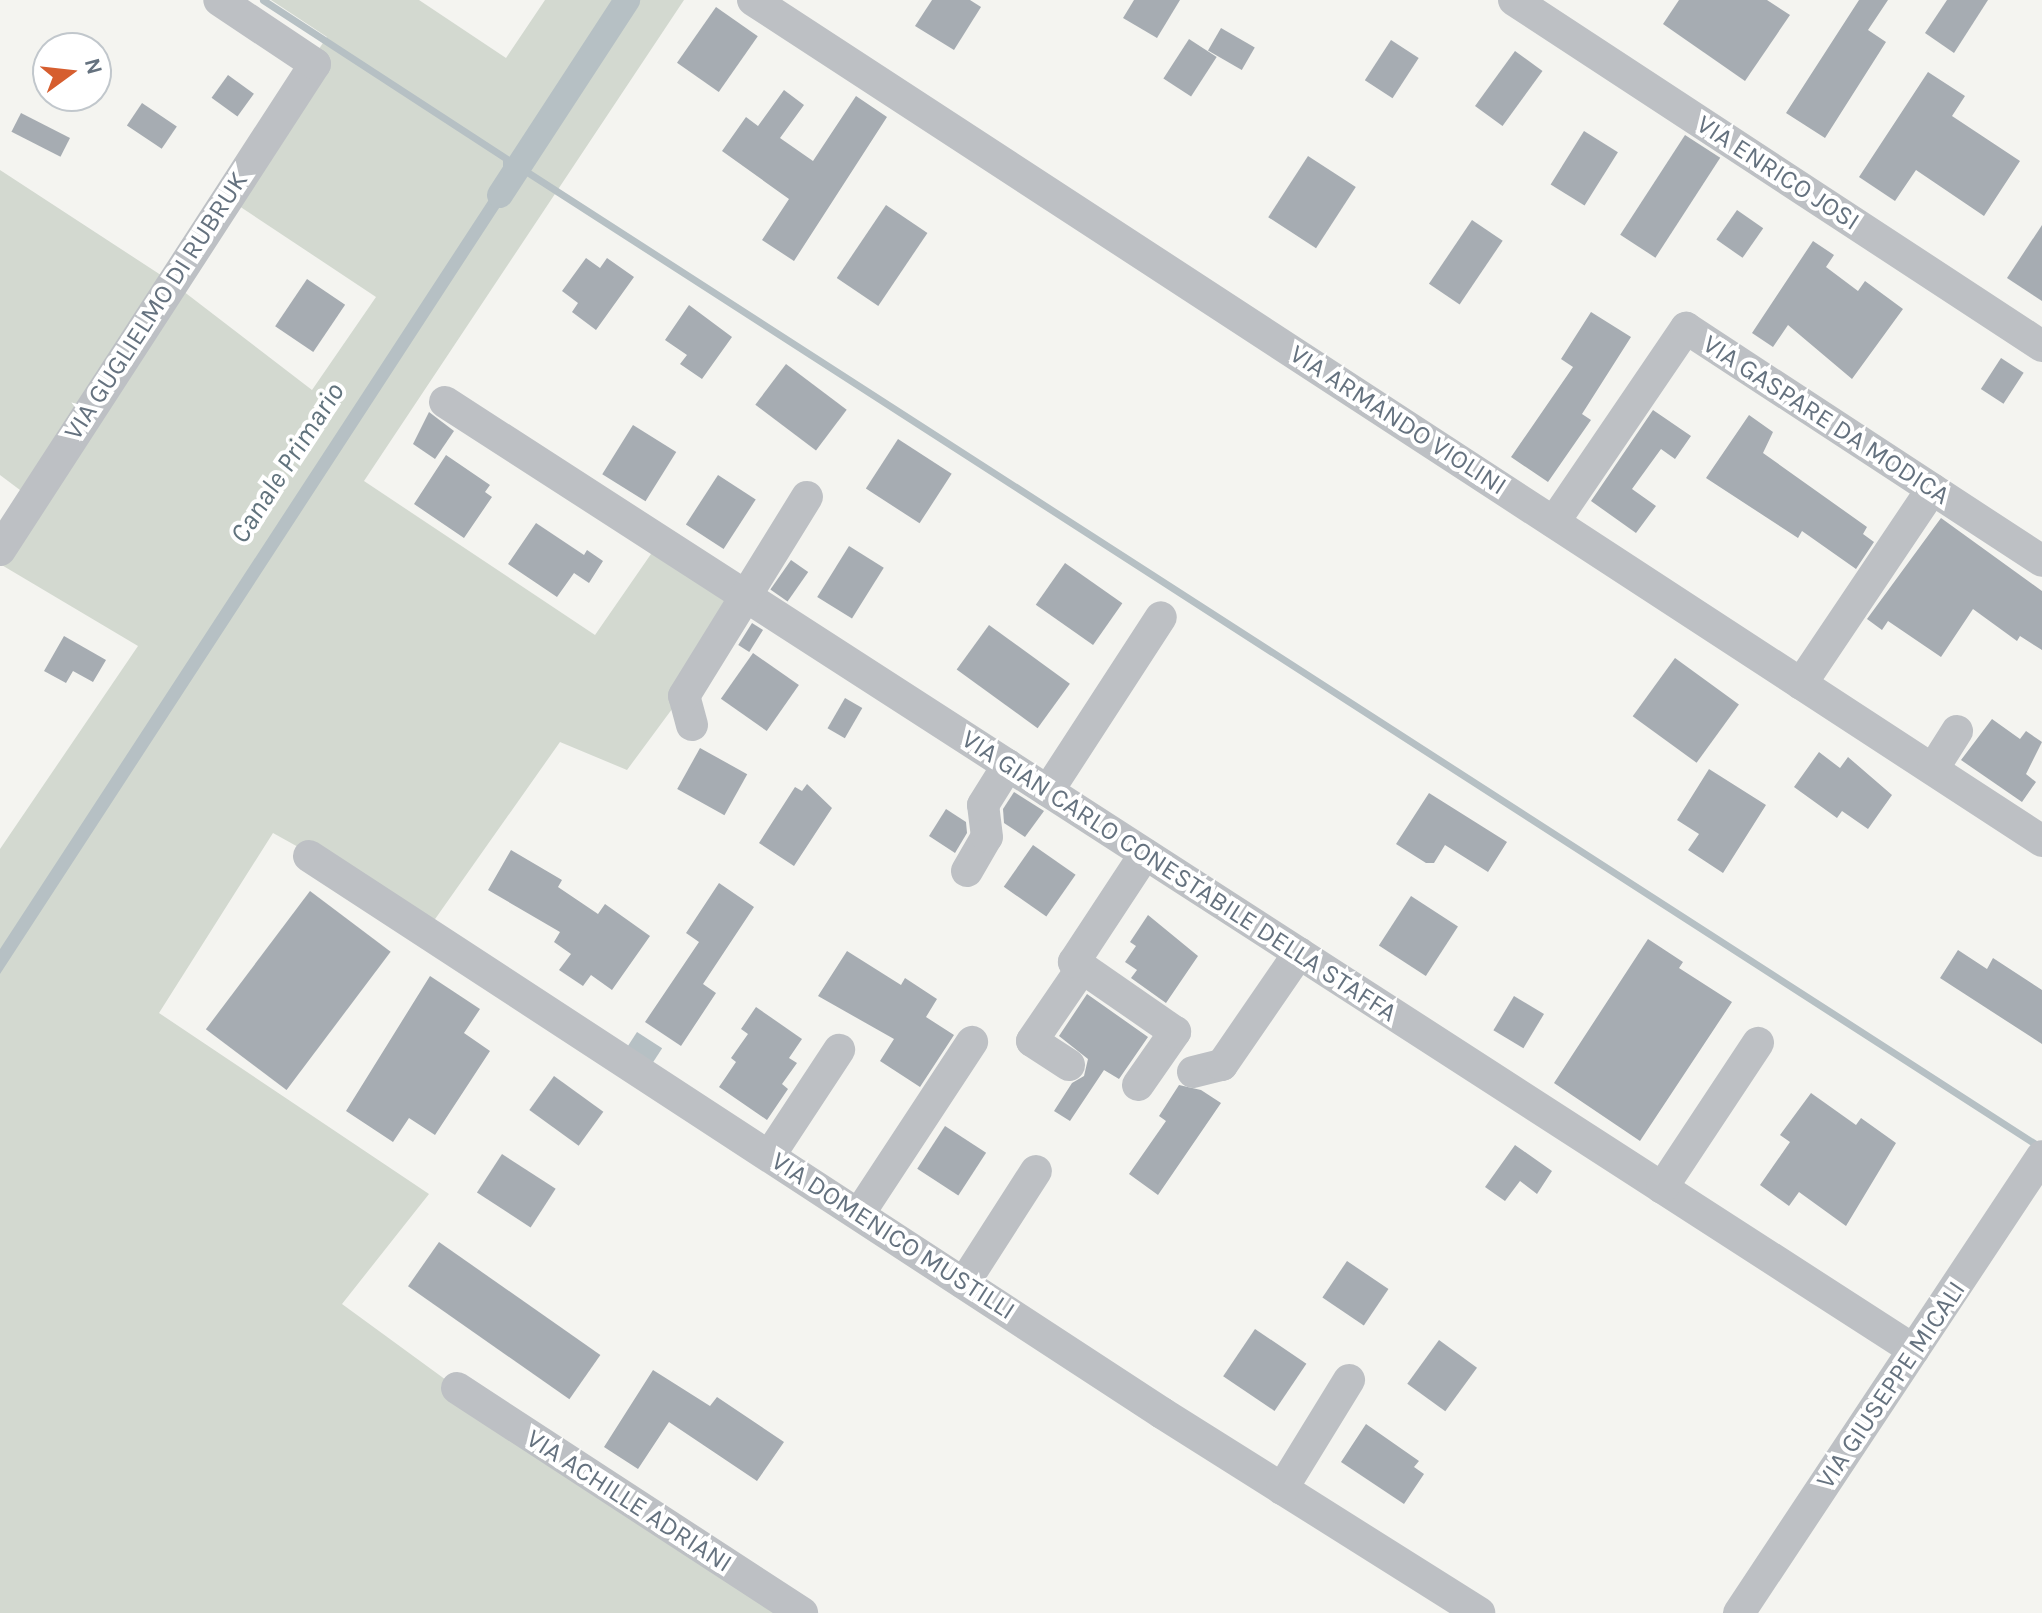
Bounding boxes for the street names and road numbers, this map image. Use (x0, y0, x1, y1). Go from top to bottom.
street label: VIA ENRICO JOSI (1691, 109, 1865, 237)
street label: VIA GUGLIELMO DI RUBRUK (58, 166, 254, 446)
street label: VIA GASPARE DA MODICA (1697, 329, 1955, 511)
street label: VIA ARMANDO VIOLINI (1284, 338, 1512, 502)
street label: VIA GIAN CARLO CONESTABILE DELLA STAFFA (956, 723, 1402, 1029)
street label: VIA DOMENICO MUSTILLI (765, 1146, 1021, 1326)
street label: VIA GIUSEPPE MICALI (1810, 1275, 1972, 1495)
street label: VIA ACHILLE ADRIANI (520, 1423, 738, 1579)

